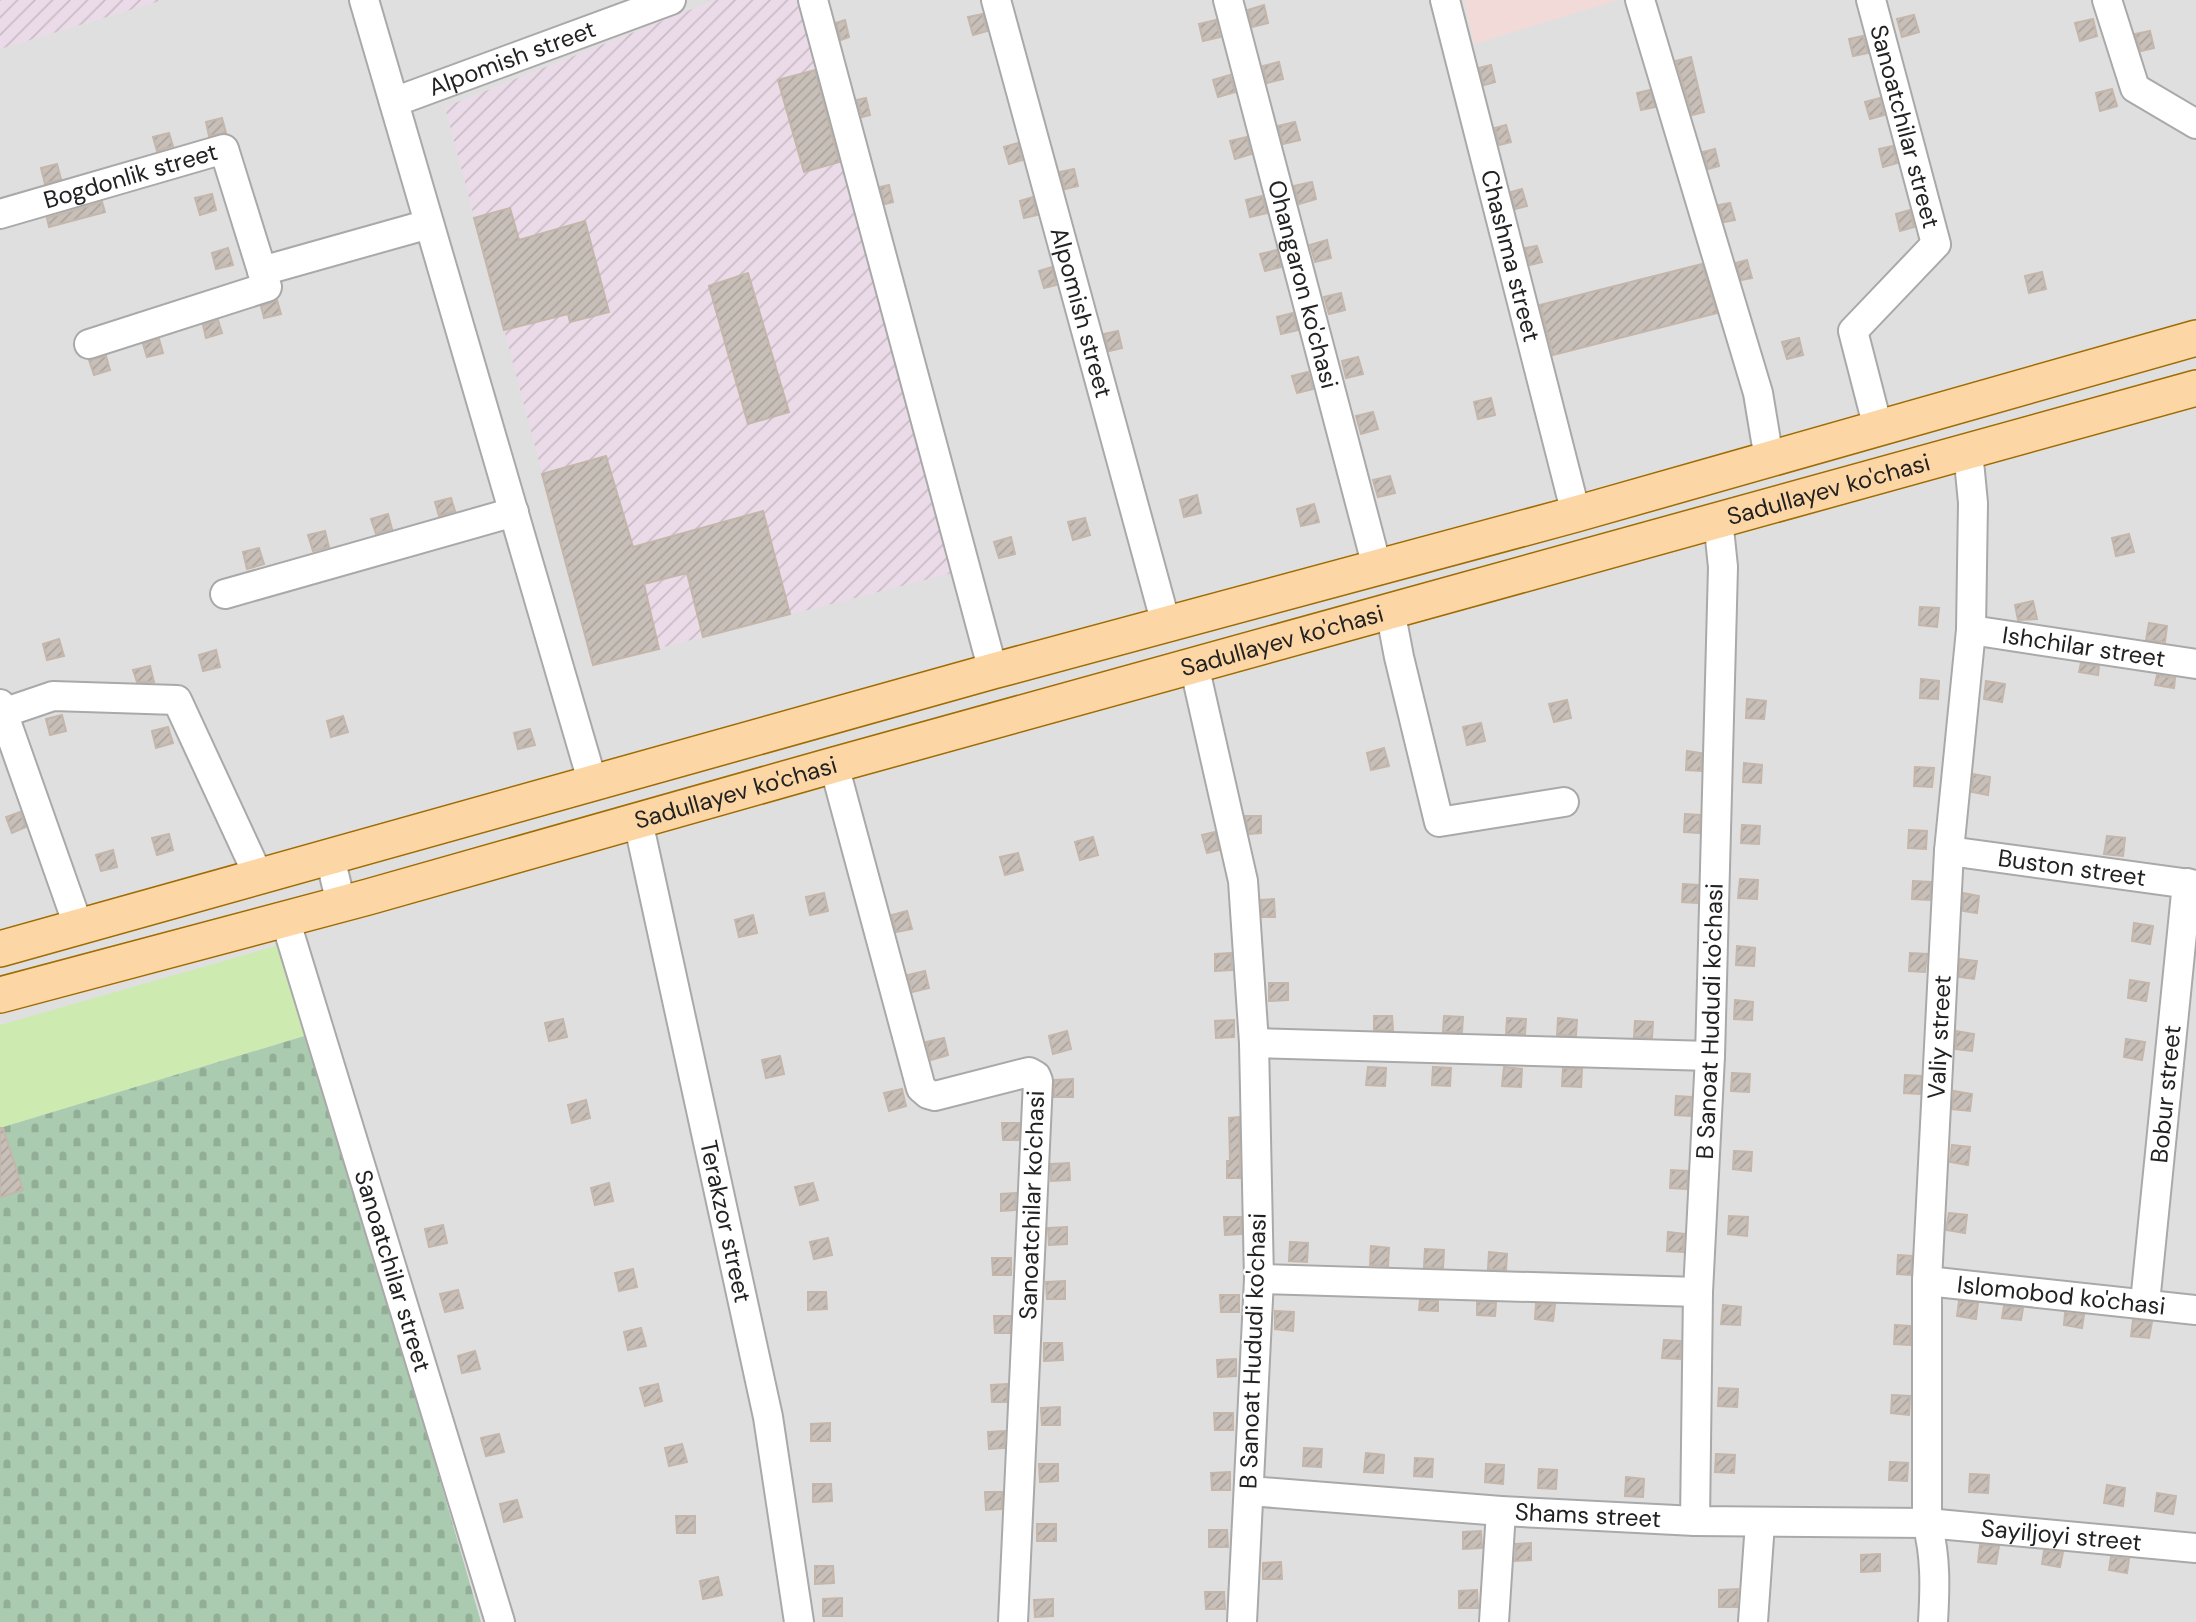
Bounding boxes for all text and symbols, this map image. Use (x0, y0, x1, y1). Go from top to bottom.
street label: Alpomish street (424, 13, 600, 103)
street label: Sanoatchilar street (1863, 21, 1947, 232)
street label: Bogdonlik street (40, 136, 221, 216)
street label: Chashma street (1474, 166, 1547, 345)
street label: Ohangaron ko'chasi (1261, 177, 1345, 392)
street label: Alpomish street (1044, 224, 1120, 401)
street label: Sadullayev ko'chasi (1723, 446, 1933, 532)
street label: Sadullayev ko'chasi (1177, 598, 1387, 683)
street label: Ishchilar street (2000, 619, 2167, 674)
street label: Sadullayev ko'chasi (631, 749, 840, 836)
street label: Buston street (1996, 842, 2148, 893)
street label: B Sanoat Hududi ko'chasi (1689, 883, 1730, 1160)
street label: Valiy street (1920, 974, 1958, 1100)
street label: Bobur street (2143, 1024, 2188, 1164)
street label: Sanoatchilar ko'chasi (1012, 1090, 1051, 1320)
street label: Terakzor street (693, 1137, 759, 1305)
street label: Sanoatchilar street (348, 1166, 439, 1375)
street label: B Sanoat Hududi ko'chasi (1232, 1212, 1273, 1489)
street label: Islomobod ko'chasi (1956, 1268, 2167, 1322)
street label: Shams street (1514, 1496, 1662, 1534)
street label: Sayiljoyi street (1980, 1512, 2143, 1558)

